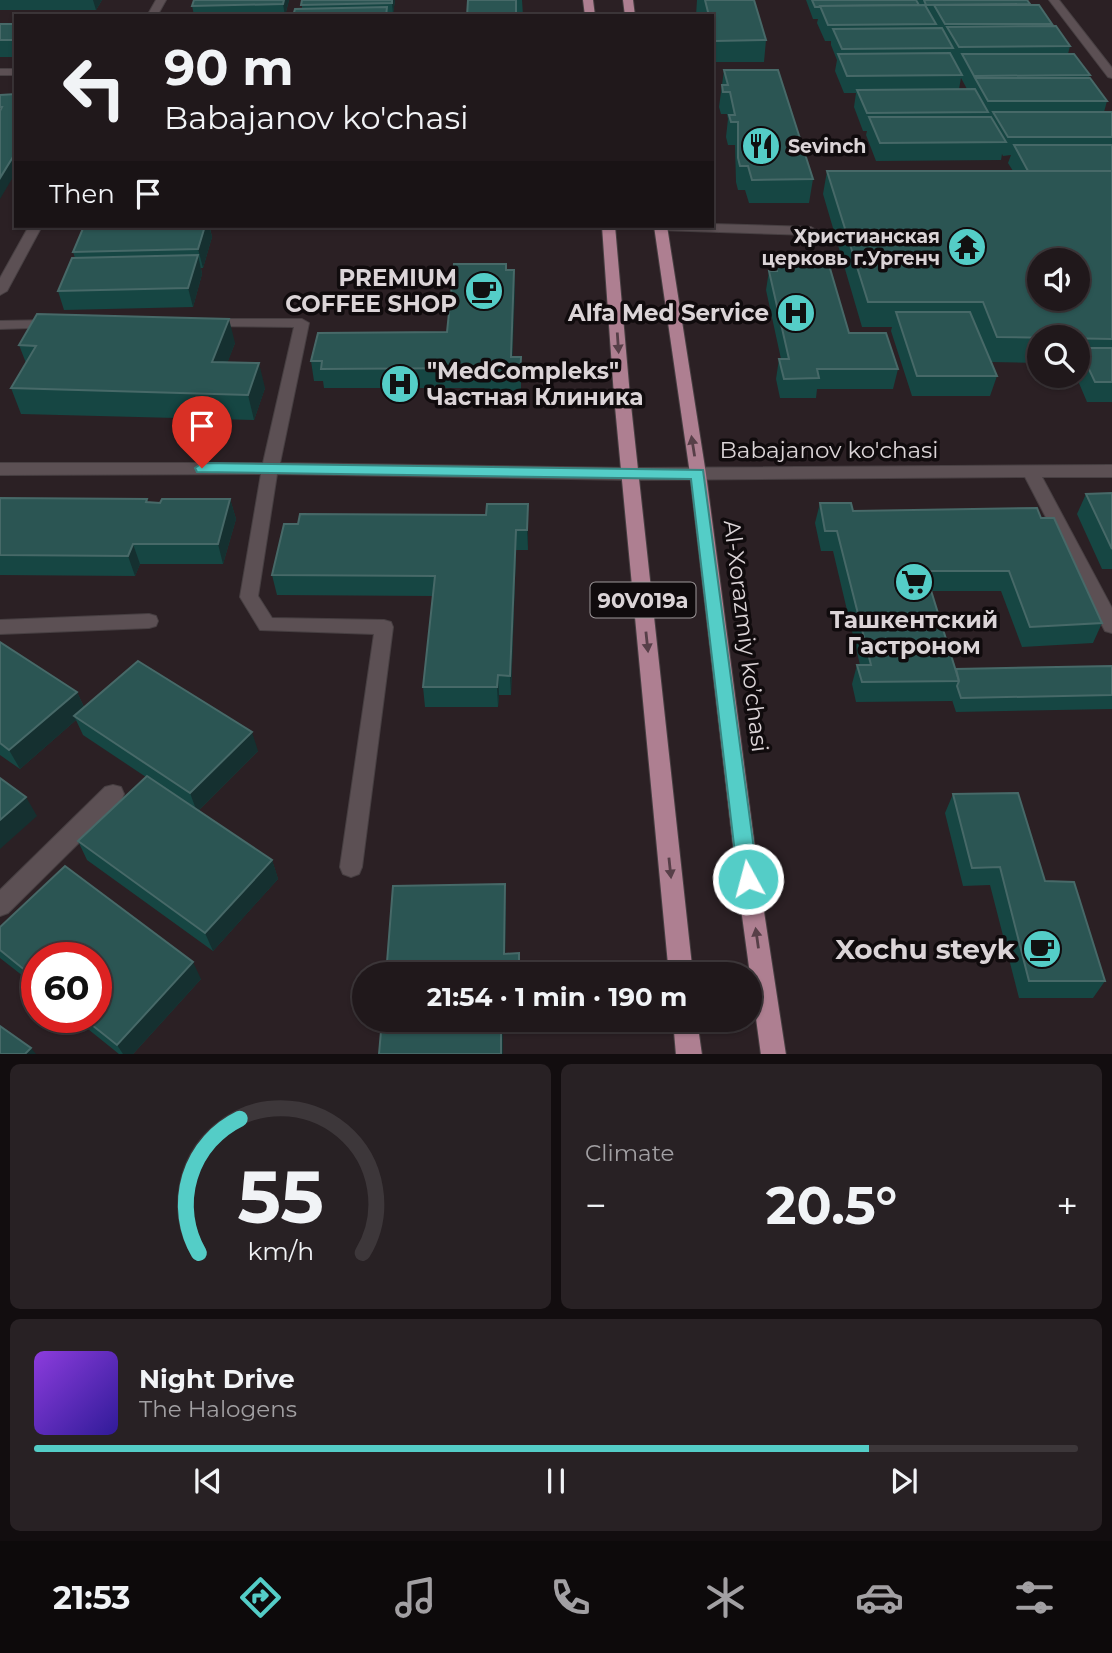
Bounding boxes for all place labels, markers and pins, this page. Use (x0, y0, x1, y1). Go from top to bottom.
restaurant icon: Sevinch (740, 125, 782, 167)
place label: Sevinch (788, 135, 867, 158)
place label: Христианская церковь г.Ургенч (761, 225, 940, 270)
temple icon: Христианская церковь г.Ургенч (946, 226, 988, 268)
place label: PREMIUM COFFEE SHOP (285, 264, 457, 318)
cafe icon: PREMIUM COFFEE SHOP (463, 270, 505, 312)
hospital icon: Alfa Med Service (775, 292, 817, 334)
place label: Alfa Med Service (567, 299, 769, 327)
place label: "MedCompleks" Частная Клиника (427, 357, 643, 411)
hospital icon: "MedCompleks" Частная Клиника (379, 363, 421, 405)
pin (172, 396, 232, 468)
supermarket icon: Ташкентский Гастроном (893, 561, 935, 603)
place label: Ташкентский Гастроном (830, 606, 998, 660)
cafe icon: Xochu steyk (1021, 928, 1063, 970)
place label: Xochu steyk (835, 932, 1016, 966)

